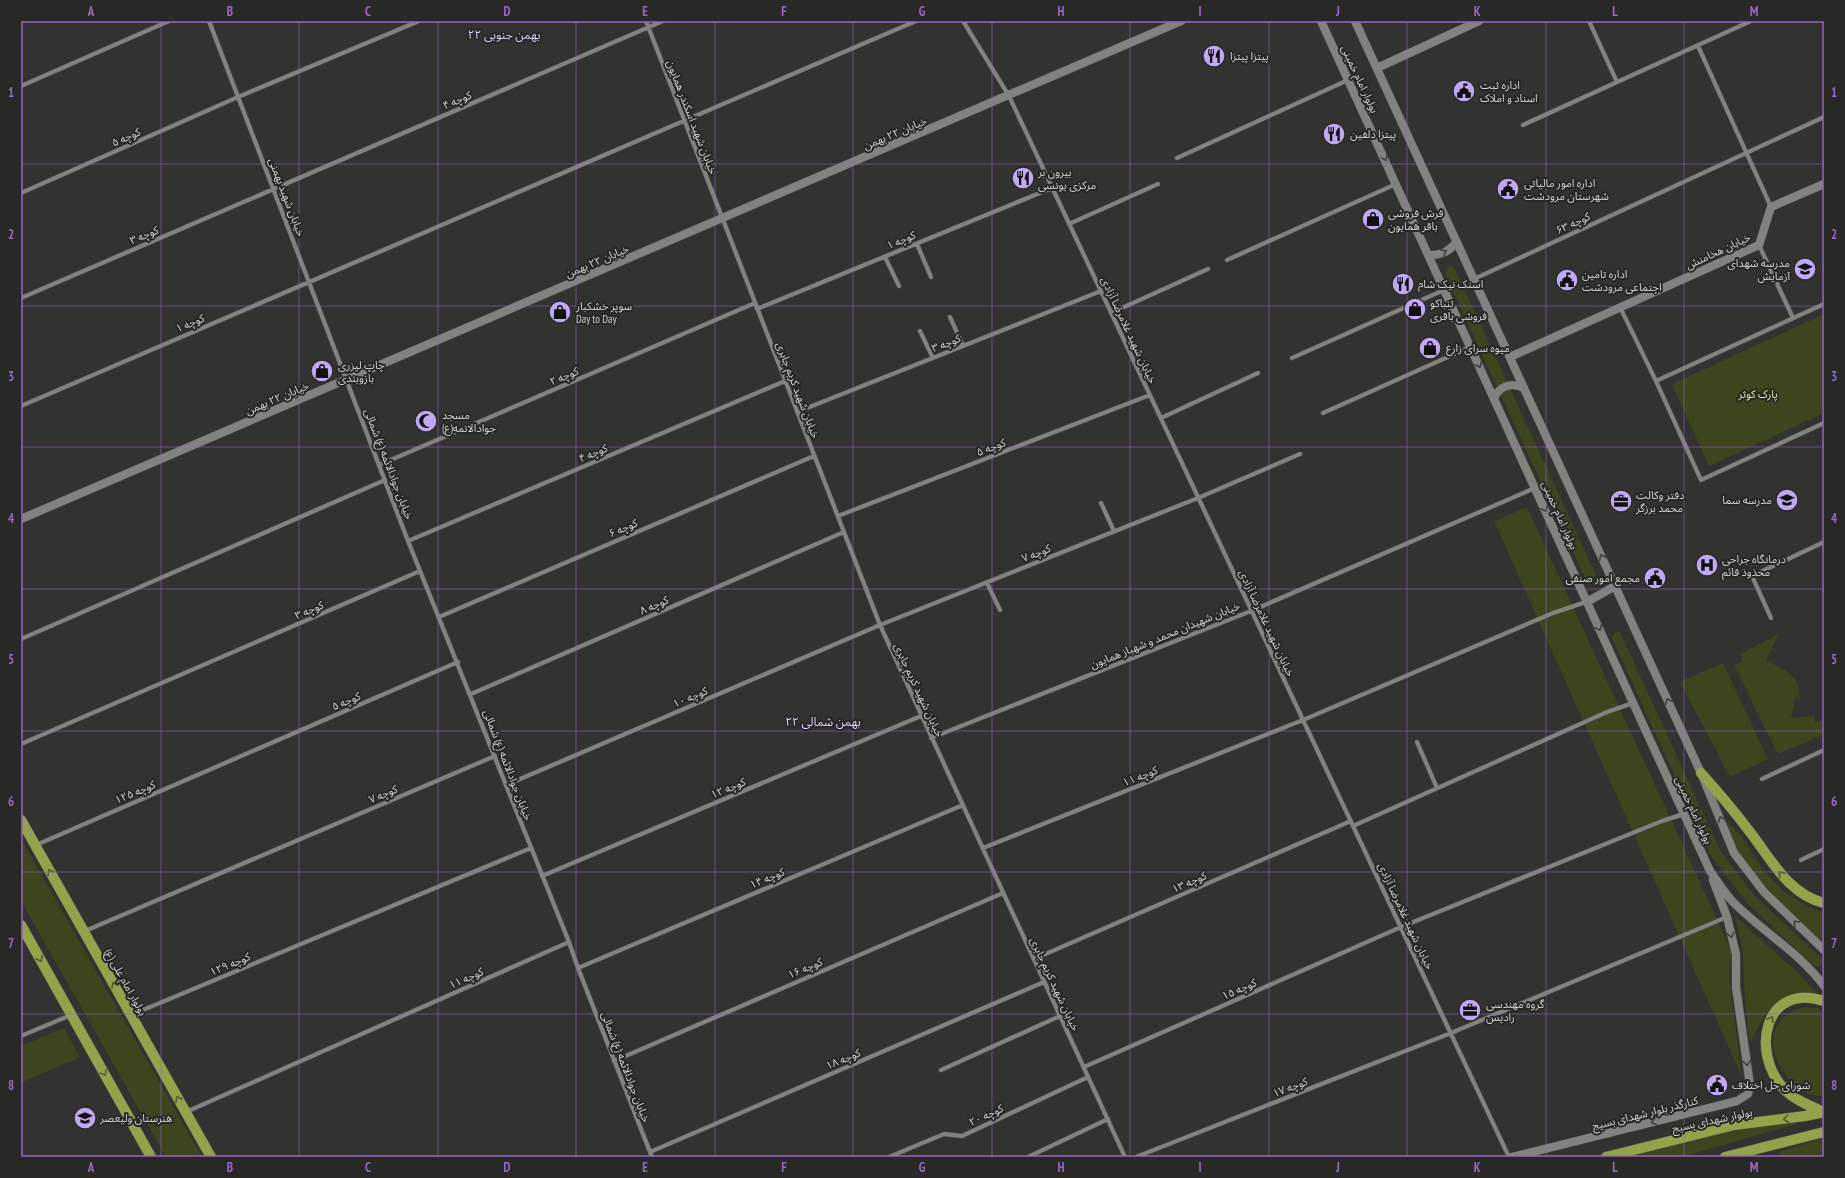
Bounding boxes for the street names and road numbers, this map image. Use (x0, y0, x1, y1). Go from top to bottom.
street label: بولوار امام خمینی (1337, 43, 1382, 116)
street label: خیابان شهید اسکندر همایون (664, 58, 720, 176)
street label: کوچه ۴ (440, 87, 474, 113)
street label: خیابان ۲۲ بهمن (861, 113, 929, 153)
street label: کوچه ۵ (109, 124, 143, 150)
street label: خیابان شهید بهمنی (266, 156, 309, 239)
street label: کوچه ۶۳ (1554, 209, 1593, 238)
street label: کوچه ۳ (127, 222, 161, 248)
street label: کوچه ۱ (884, 227, 918, 253)
street label: خیابان هخامنش (1683, 230, 1753, 272)
street label: خیابان ۲۲ بهمن (563, 241, 631, 281)
street label: خیابان شهید غلامرضا آزادی (1098, 274, 1160, 386)
street label: کوچه ۱ (173, 310, 207, 336)
street label: کوچه ۳ (929, 331, 963, 356)
street label: خیابان شهید کریم جابری (771, 340, 823, 441)
street label: کوچه ۲ (547, 363, 581, 389)
street label: خیابان ۲۲ بهمن (243, 378, 311, 418)
street label: خیابان جوادالائمه (ع) شمالی (360, 407, 417, 522)
street label: کوچه ۵ (974, 435, 1008, 460)
street label: کوچه ۴ (576, 440, 610, 466)
street label: بولوار امام خمینی (1538, 479, 1581, 552)
street label: کوچه ۶ (606, 515, 640, 541)
street label: کوچه ۷ (1019, 541, 1053, 566)
street label: خیابان شهید غلامرضا آزادی (1236, 567, 1298, 679)
street label: کوچه ۸ (637, 592, 671, 618)
street label: کوچه ۳ (292, 597, 326, 623)
street label: خیابان شهیدان محمد و شهباز همایون (1088, 598, 1243, 672)
street label: خیابان شهید کریم جابری (889, 641, 947, 741)
street label: کوچه ۱۰ (670, 683, 710, 712)
street label: کوچه ۵ (329, 688, 363, 714)
street label: خیابان جوادالائمه (ع) شمالی (479, 708, 536, 823)
street label: کوچه ۱۱ (1120, 763, 1160, 790)
street label: کوچه ۱۲ (708, 774, 748, 803)
street label: بولوار امام خمینی (1671, 774, 1716, 847)
street label: کوچه ۱۲۵ (113, 777, 158, 808)
street label: کوچه ۷ (366, 781, 400, 807)
street label: خیابان شهید غلامرضا آزادی (1375, 860, 1437, 972)
street label: کوچه ۱۴ (747, 864, 787, 893)
street label: کوچه ۱۳ (1169, 868, 1209, 897)
street label: خیابان شهید کریم جابری (1025, 935, 1083, 1035)
street label: بولوار امام علی (ع) (101, 946, 150, 1018)
street label: کوچه ۱۲۹ (208, 949, 253, 980)
street label: کوچه ۱۶ (785, 954, 825, 983)
street label: کوچه ۱۱ (446, 964, 486, 993)
street label: کوچه ۱۵ (1219, 975, 1259, 1004)
street label: خیابان جوادالائمه (ع) شمالی (597, 1010, 654, 1125)
street label: کوچه ۱۸ (823, 1045, 863, 1074)
street label: کوچه ۱۷ (1270, 1074, 1310, 1101)
street label: کنارگذر بلوار شهدای بسیج (1590, 1093, 1700, 1134)
street label: کوچه ۲۰ (967, 1101, 1006, 1130)
street label: بولوار شهدای بسیج (1670, 1105, 1754, 1136)

